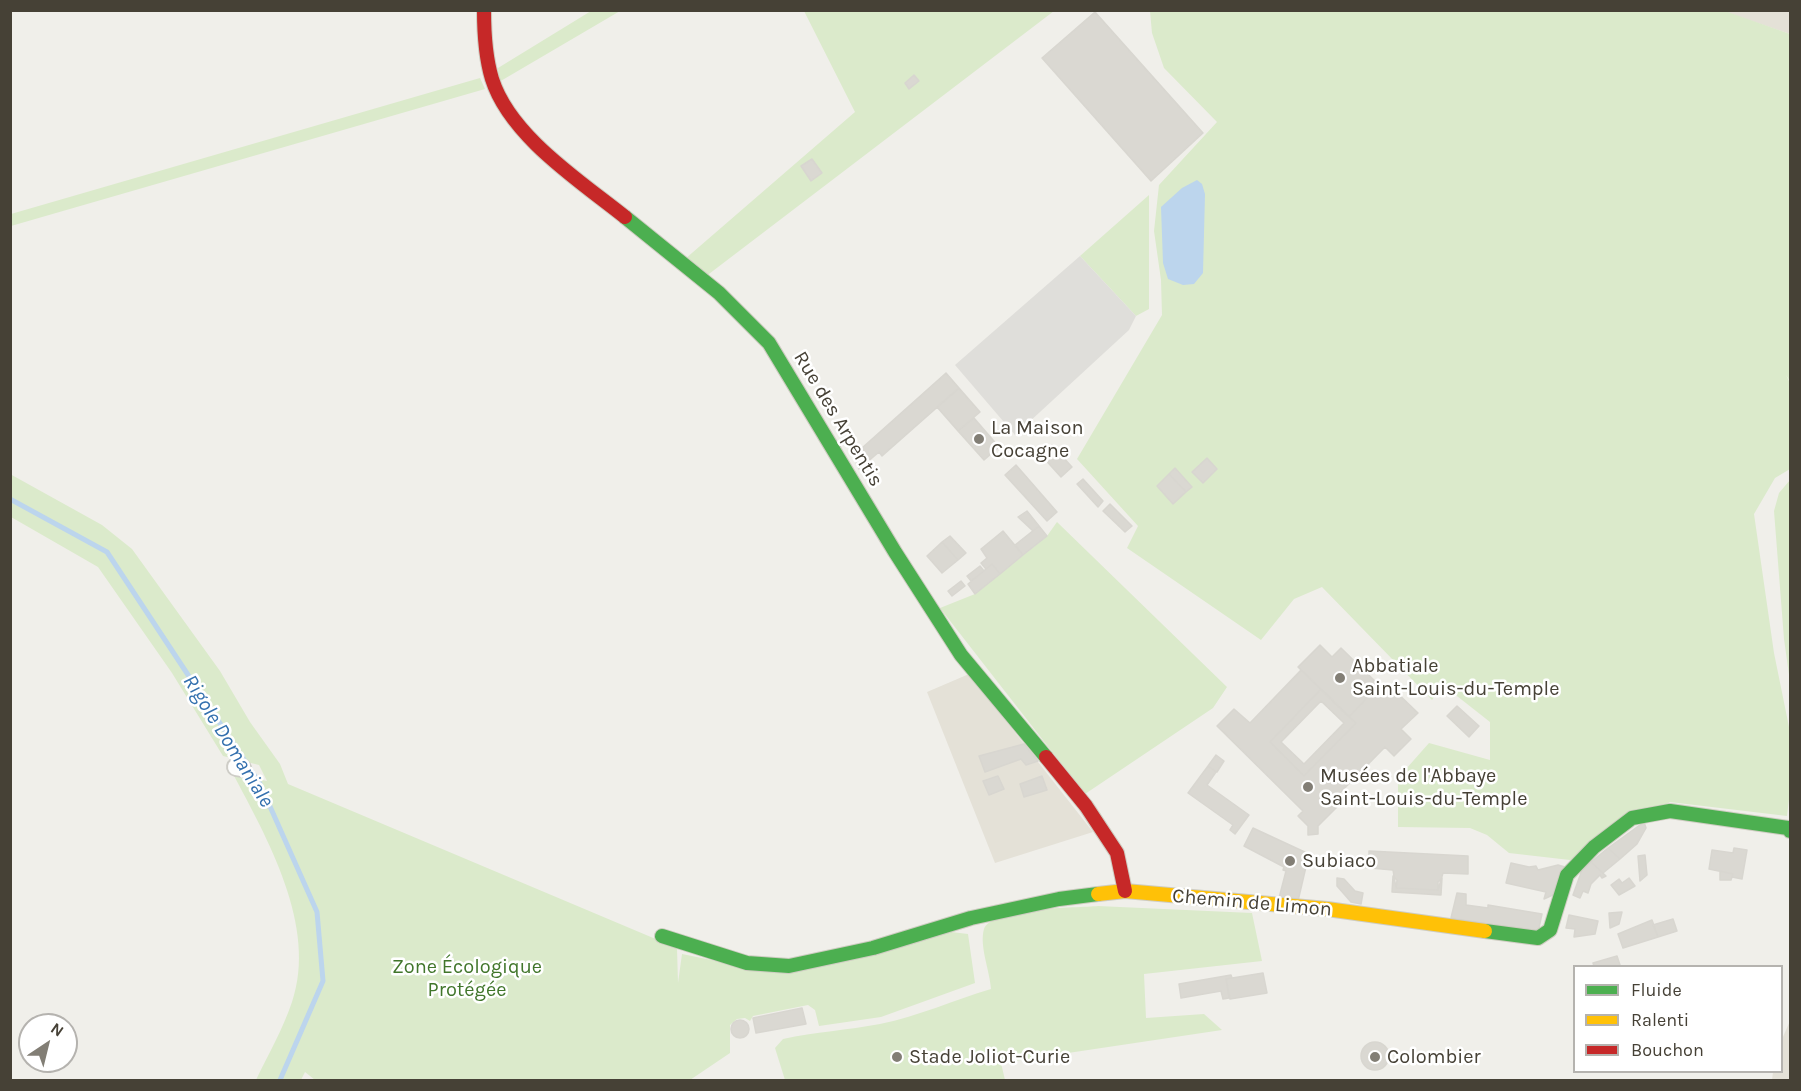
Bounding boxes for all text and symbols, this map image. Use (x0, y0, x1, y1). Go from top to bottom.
street label: Rue des Arpentis (788, 347, 888, 491)
place label: La Maison Cocagne (991, 416, 1084, 463)
marker: La Maison Cocagne (972, 432, 986, 446)
place label: Abbatiale Saint-Louis-du-Temple (1352, 654, 1559, 701)
water label: Rigole Domaniale (177, 670, 279, 812)
marker: Abbatiale Saint-Louis-du-Temple (1333, 671, 1347, 685)
place label: Musées de l'Abbaye Saint-Louis-du-Temple (1320, 764, 1527, 811)
marker: Musées de l'Abbaye Saint-Louis-du-Temple (1301, 780, 1315, 794)
place label: Subiaco (1302, 849, 1376, 873)
marker: Subiaco (1283, 854, 1297, 868)
street label: Chemin de Limon (1171, 884, 1333, 922)
park label: Zone Écologique Protégée (392, 955, 542, 1002)
legend (1573, 965, 1783, 1073)
text: Fluide (1631, 979, 1682, 1001)
text: Ralenti (1631, 1009, 1689, 1031)
north arrow (18, 1013, 78, 1073)
text: N (47, 1018, 68, 1041)
text: Bouchon (1631, 1039, 1704, 1061)
place label: Stade Joliot-Curie (909, 1045, 1070, 1069)
place label: Colombier (1387, 1045, 1481, 1069)
marker: Stade Joliot-Curie (890, 1050, 904, 1064)
marker: Colombier (1368, 1050, 1382, 1064)

